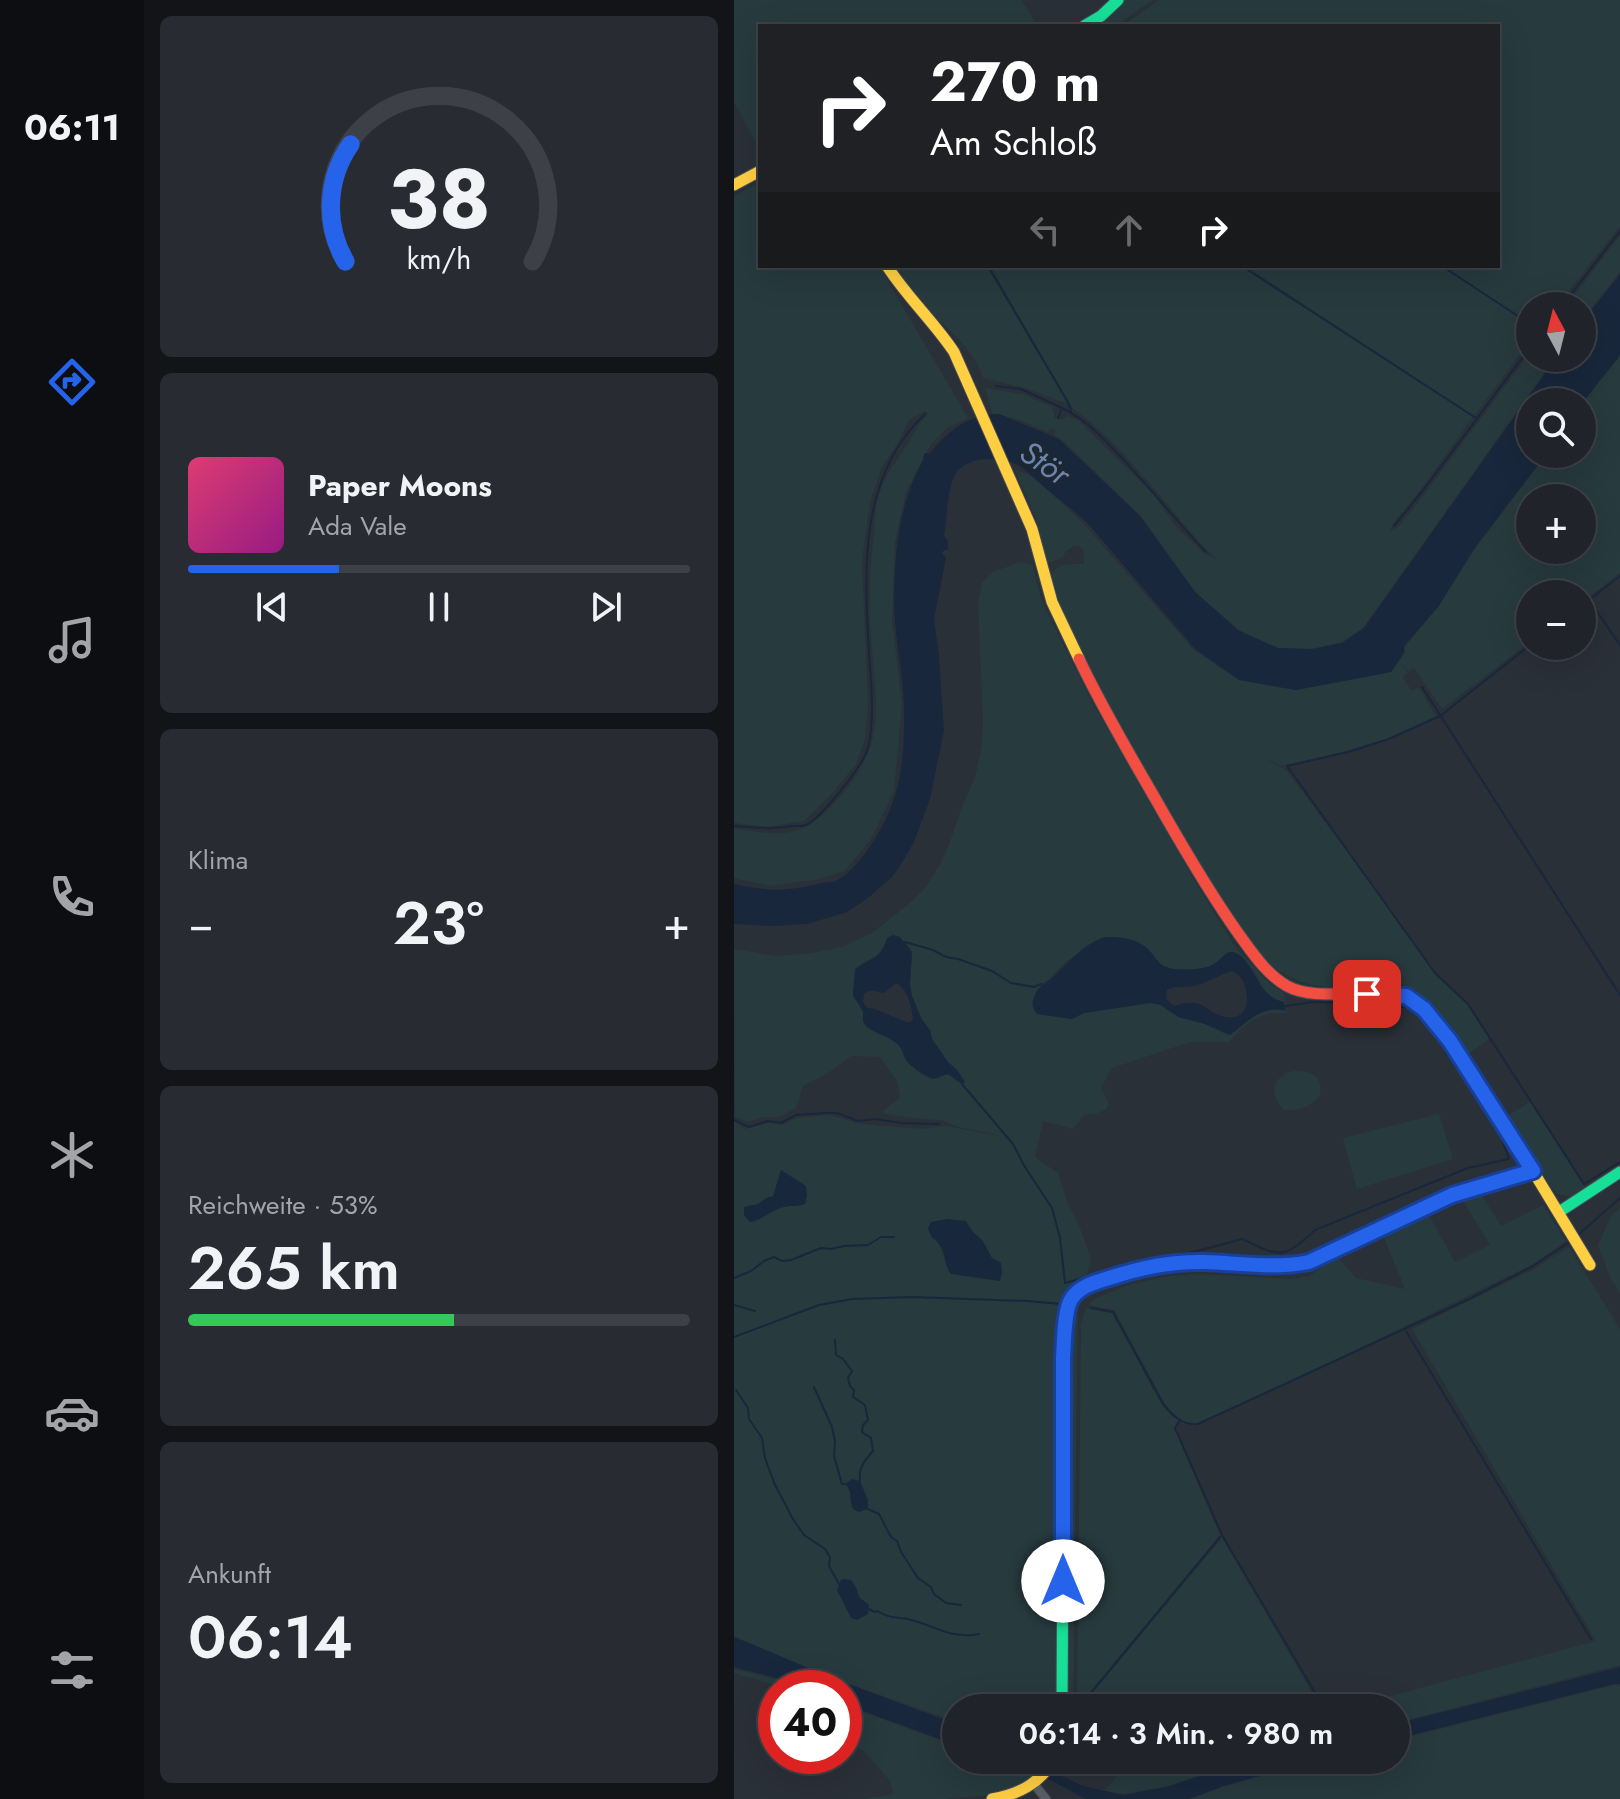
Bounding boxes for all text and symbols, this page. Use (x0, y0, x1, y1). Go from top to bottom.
text: 270 m (930, 41, 1100, 122)
icon: right (798, 56, 902, 160)
text: 06:11 (24, 101, 120, 153)
text: Am Schloß (930, 116, 1097, 168)
text: 38 (387, 139, 491, 259)
icon: left (1023, 208, 1067, 252)
icon: ahead (1107, 208, 1151, 252)
icon: right (1191, 208, 1235, 252)
text: km/h (407, 238, 471, 280)
north arrow (1516, 292, 1596, 372)
map controls (1516, 292, 1596, 660)
icon: directions (44, 354, 100, 410)
button: search (1516, 388, 1596, 468)
water label: Stör (1011, 429, 1081, 498)
text: Paper Moons (308, 464, 492, 507)
button: + (1516, 484, 1596, 564)
text: Ada Vale (308, 507, 407, 545)
button: − (1516, 580, 1596, 660)
icon: previous (250, 585, 294, 629)
icon: pause (417, 585, 461, 629)
icon: next (584, 585, 628, 629)
icon: music (44, 612, 100, 668)
text: Klima (188, 841, 248, 879)
icon: phone (44, 869, 100, 925)
text: 23° (393, 880, 484, 967)
text: − (188, 892, 214, 956)
text: + (663, 892, 690, 956)
pin (1333, 960, 1401, 1028)
icon: arrive (1345, 972, 1389, 1016)
icon: climate (44, 1127, 100, 1183)
text: Reichweite · 53% (188, 1186, 378, 1224)
text: 265 km (188, 1225, 400, 1312)
icon: car (44, 1385, 100, 1441)
position arrow (1021, 1539, 1105, 1623)
text: Ankunft (188, 1555, 271, 1593)
text: 06:14 (188, 1594, 353, 1681)
icon: filters (44, 1642, 100, 1698)
speed limit sign: 40 (758, 1670, 862, 1774)
text: 06:14 · 3 Min. · 980 m (1019, 1712, 1333, 1755)

